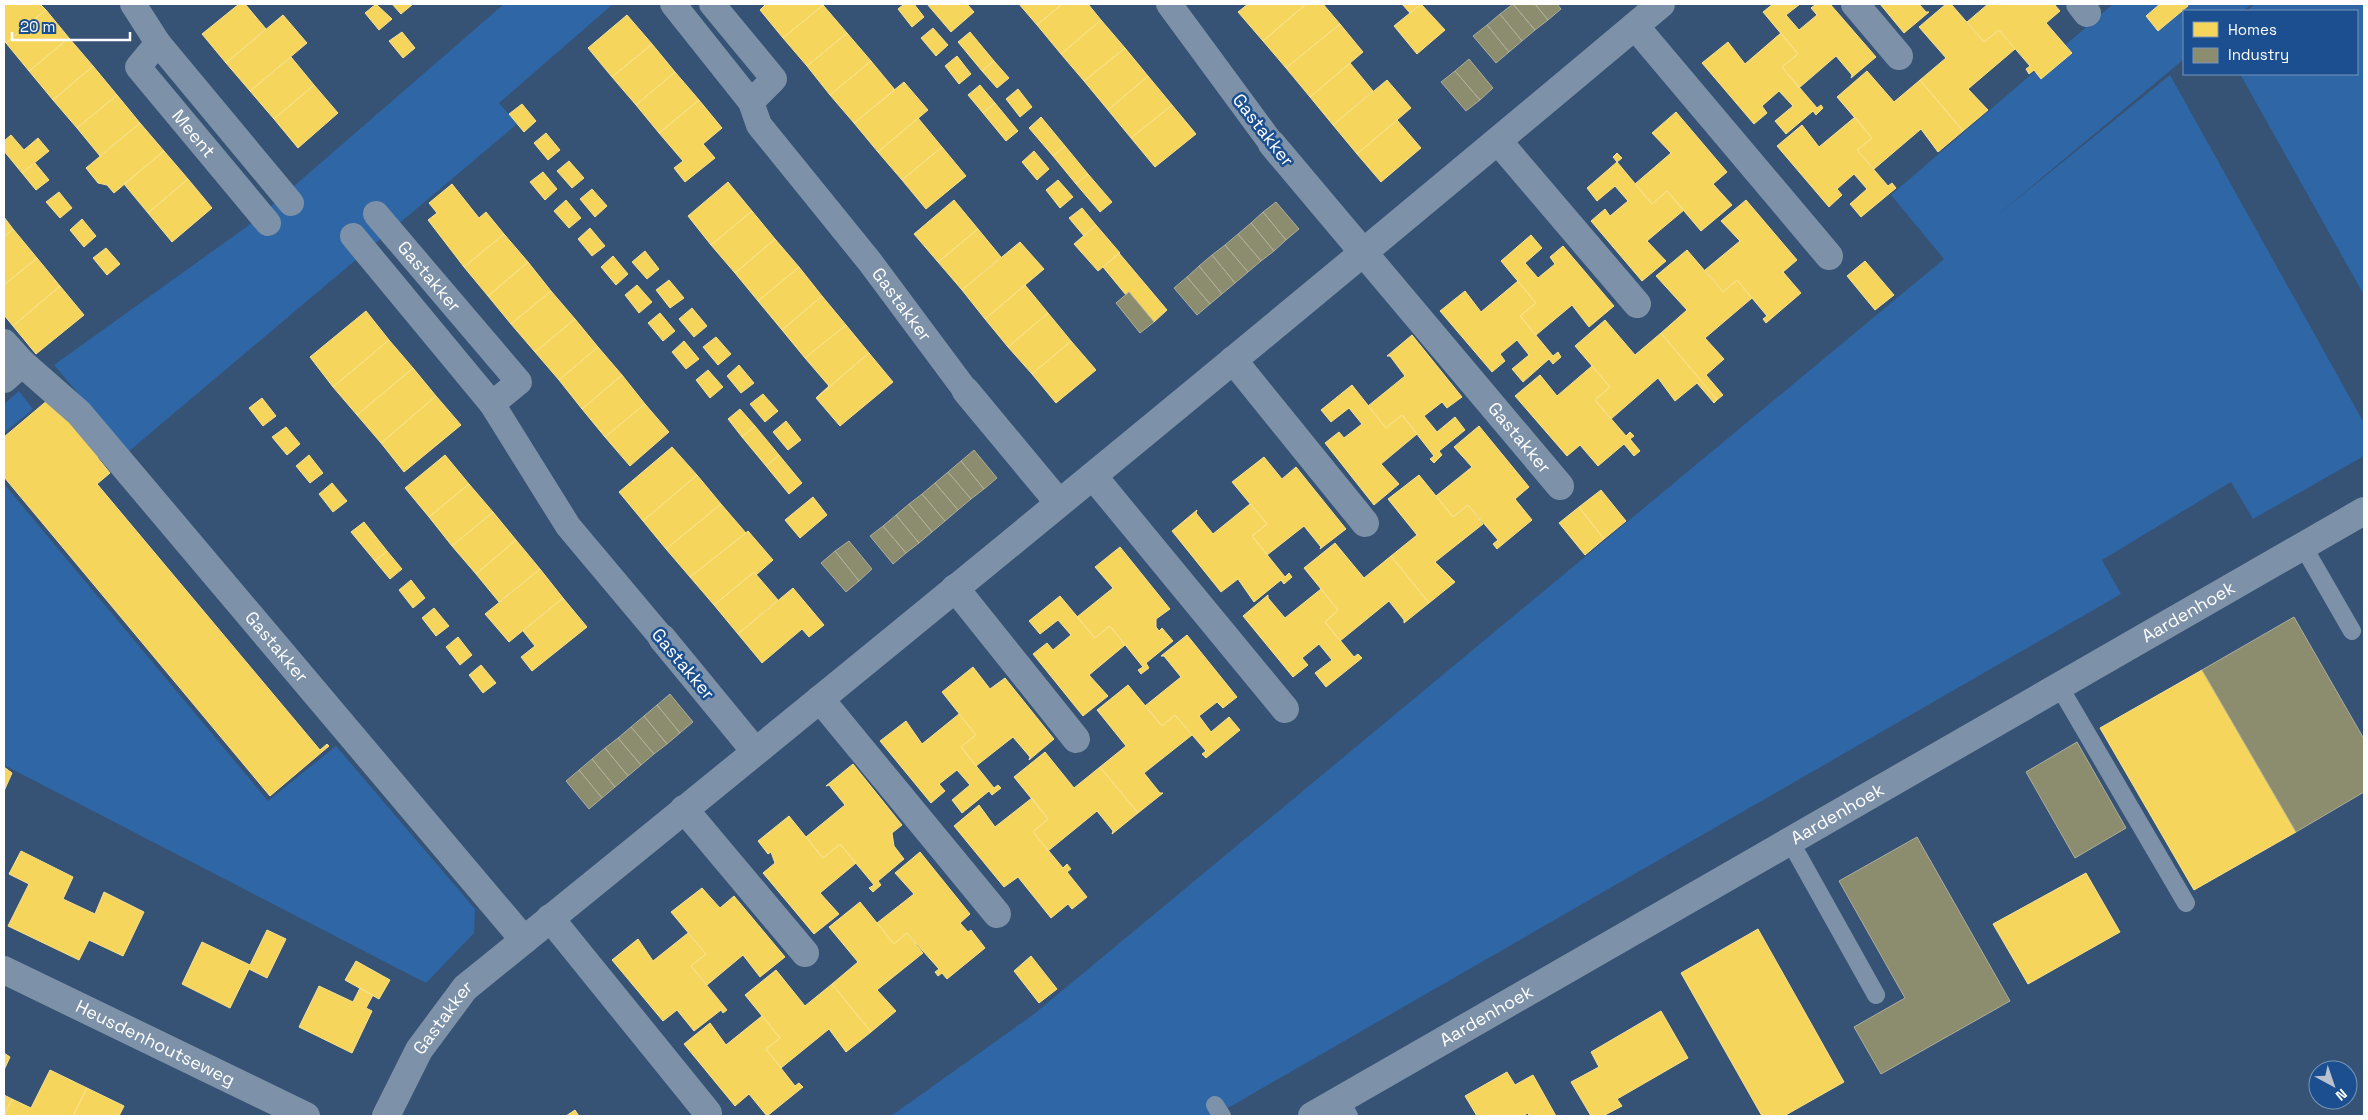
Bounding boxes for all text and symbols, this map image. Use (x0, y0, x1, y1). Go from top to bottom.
scale bar (12, 10, 130, 42)
legend (2183, 10, 2358, 75)
text: 20 m (20, 17, 55, 36)
text: Homes (2228, 20, 2277, 39)
text: Industry (2228, 45, 2289, 64)
street label: Gastakker (1228, 89, 1299, 171)
street label: Meent (167, 104, 221, 162)
street label: Gastakker (393, 236, 466, 317)
street label: Gastakker (867, 263, 937, 346)
street label: Gastakker (1483, 397, 1556, 478)
street label: Aardenhoek (2137, 576, 2239, 647)
street label: Gastakker (240, 606, 314, 687)
street label: Gastakker (647, 623, 720, 704)
street label: Aardenhoek (1786, 777, 1888, 849)
street label: Gastakker (408, 975, 477, 1059)
street label: Aardenhoek (1435, 979, 1537, 1051)
street label: Heusdenhoutseweg (72, 994, 239, 1091)
north arrow (2308, 1060, 2358, 1110)
text: N (2332, 1085, 2351, 1105)

